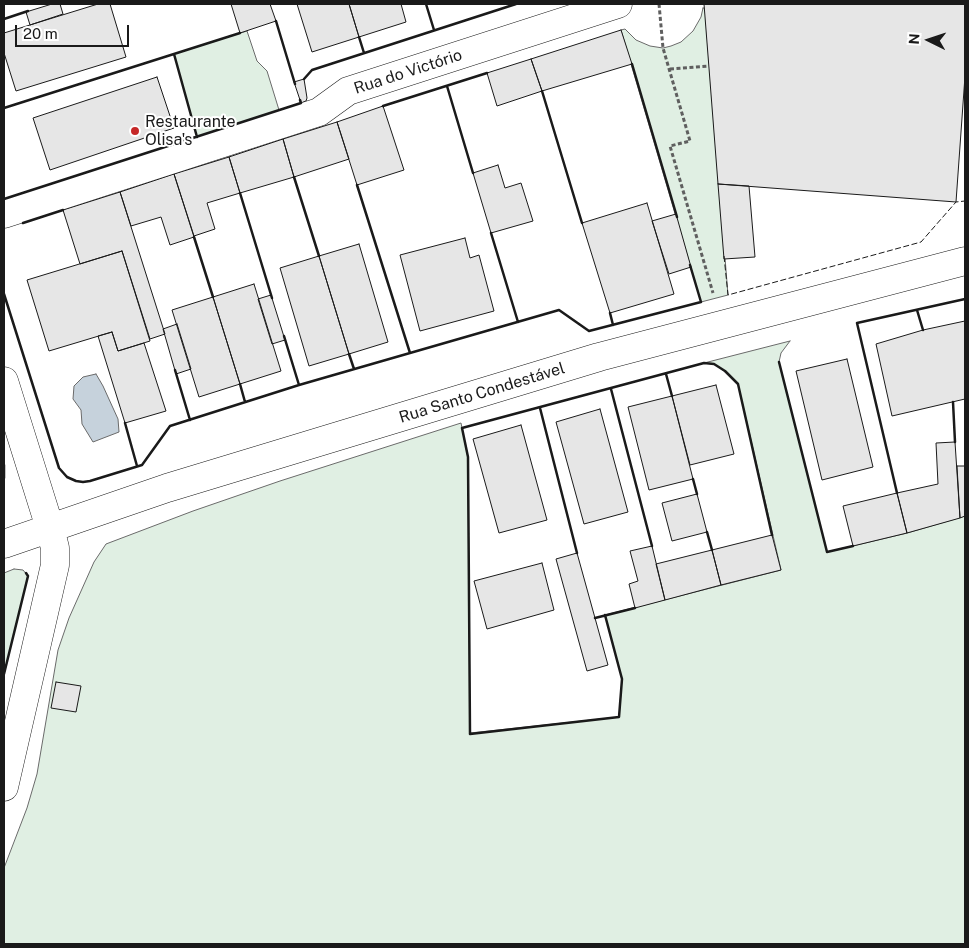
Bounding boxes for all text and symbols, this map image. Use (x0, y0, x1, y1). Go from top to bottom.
scale bar (18, 15, 131, 47)
north arrow (904, 15, 954, 65)
text: 20 m (23, 25, 58, 42)
text: N (906, 33, 922, 45)
street label: Rua do Victório (352, 45, 464, 99)
place label: Restaurante Olisa's (145, 112, 236, 150)
marker: Restaurante Olisa's (129, 125, 141, 137)
street label: Rua Santo Condestável (397, 359, 567, 427)

